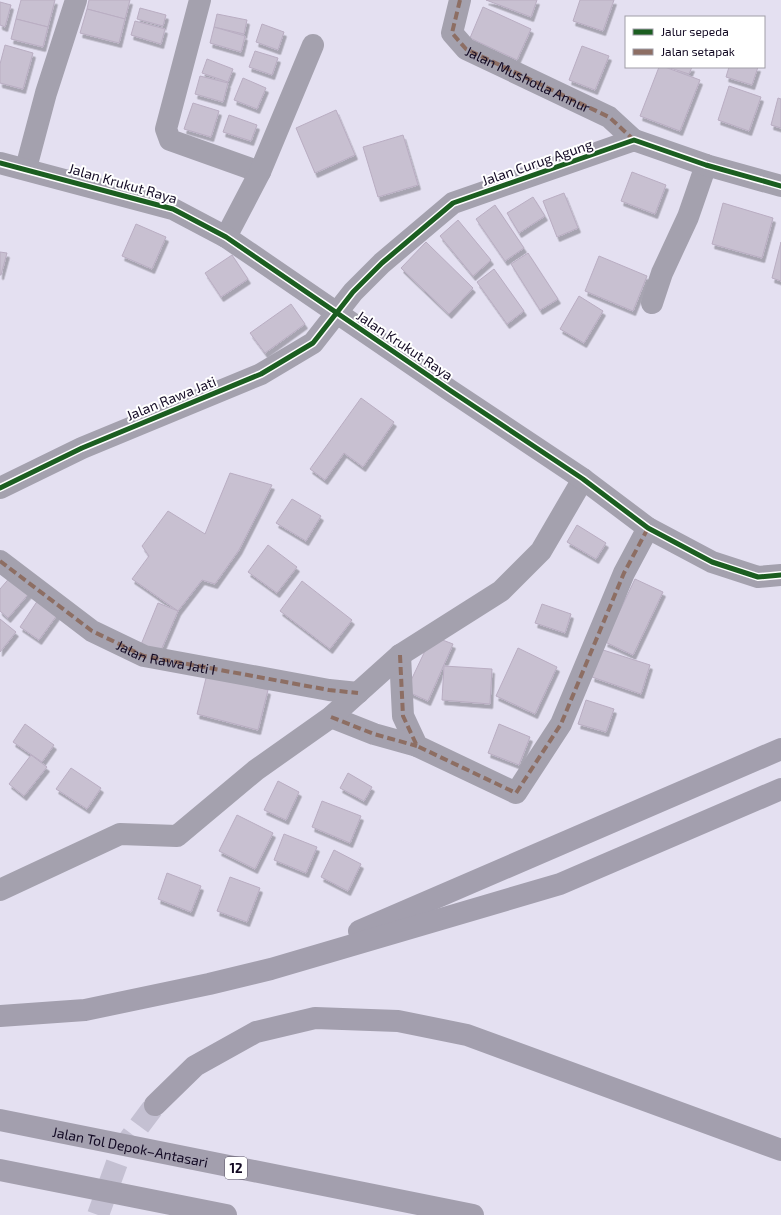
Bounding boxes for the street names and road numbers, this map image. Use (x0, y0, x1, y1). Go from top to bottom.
street label: Jalan Musholla Annur (463, 42, 594, 116)
street label: Jalan Curug Agung (479, 135, 595, 189)
street label: Jalan Krukut Raya (67, 159, 179, 207)
street label: Jalan Krukut Raya (354, 307, 456, 383)
street label: Jalan Rawa Jati (124, 372, 218, 424)
street label: Jalan Rawa Jati I (114, 636, 217, 678)
street label: Jalan Tol Depok–Antasari (51, 1122, 210, 1170)
road number: 12 (225, 1157, 247, 1179)

